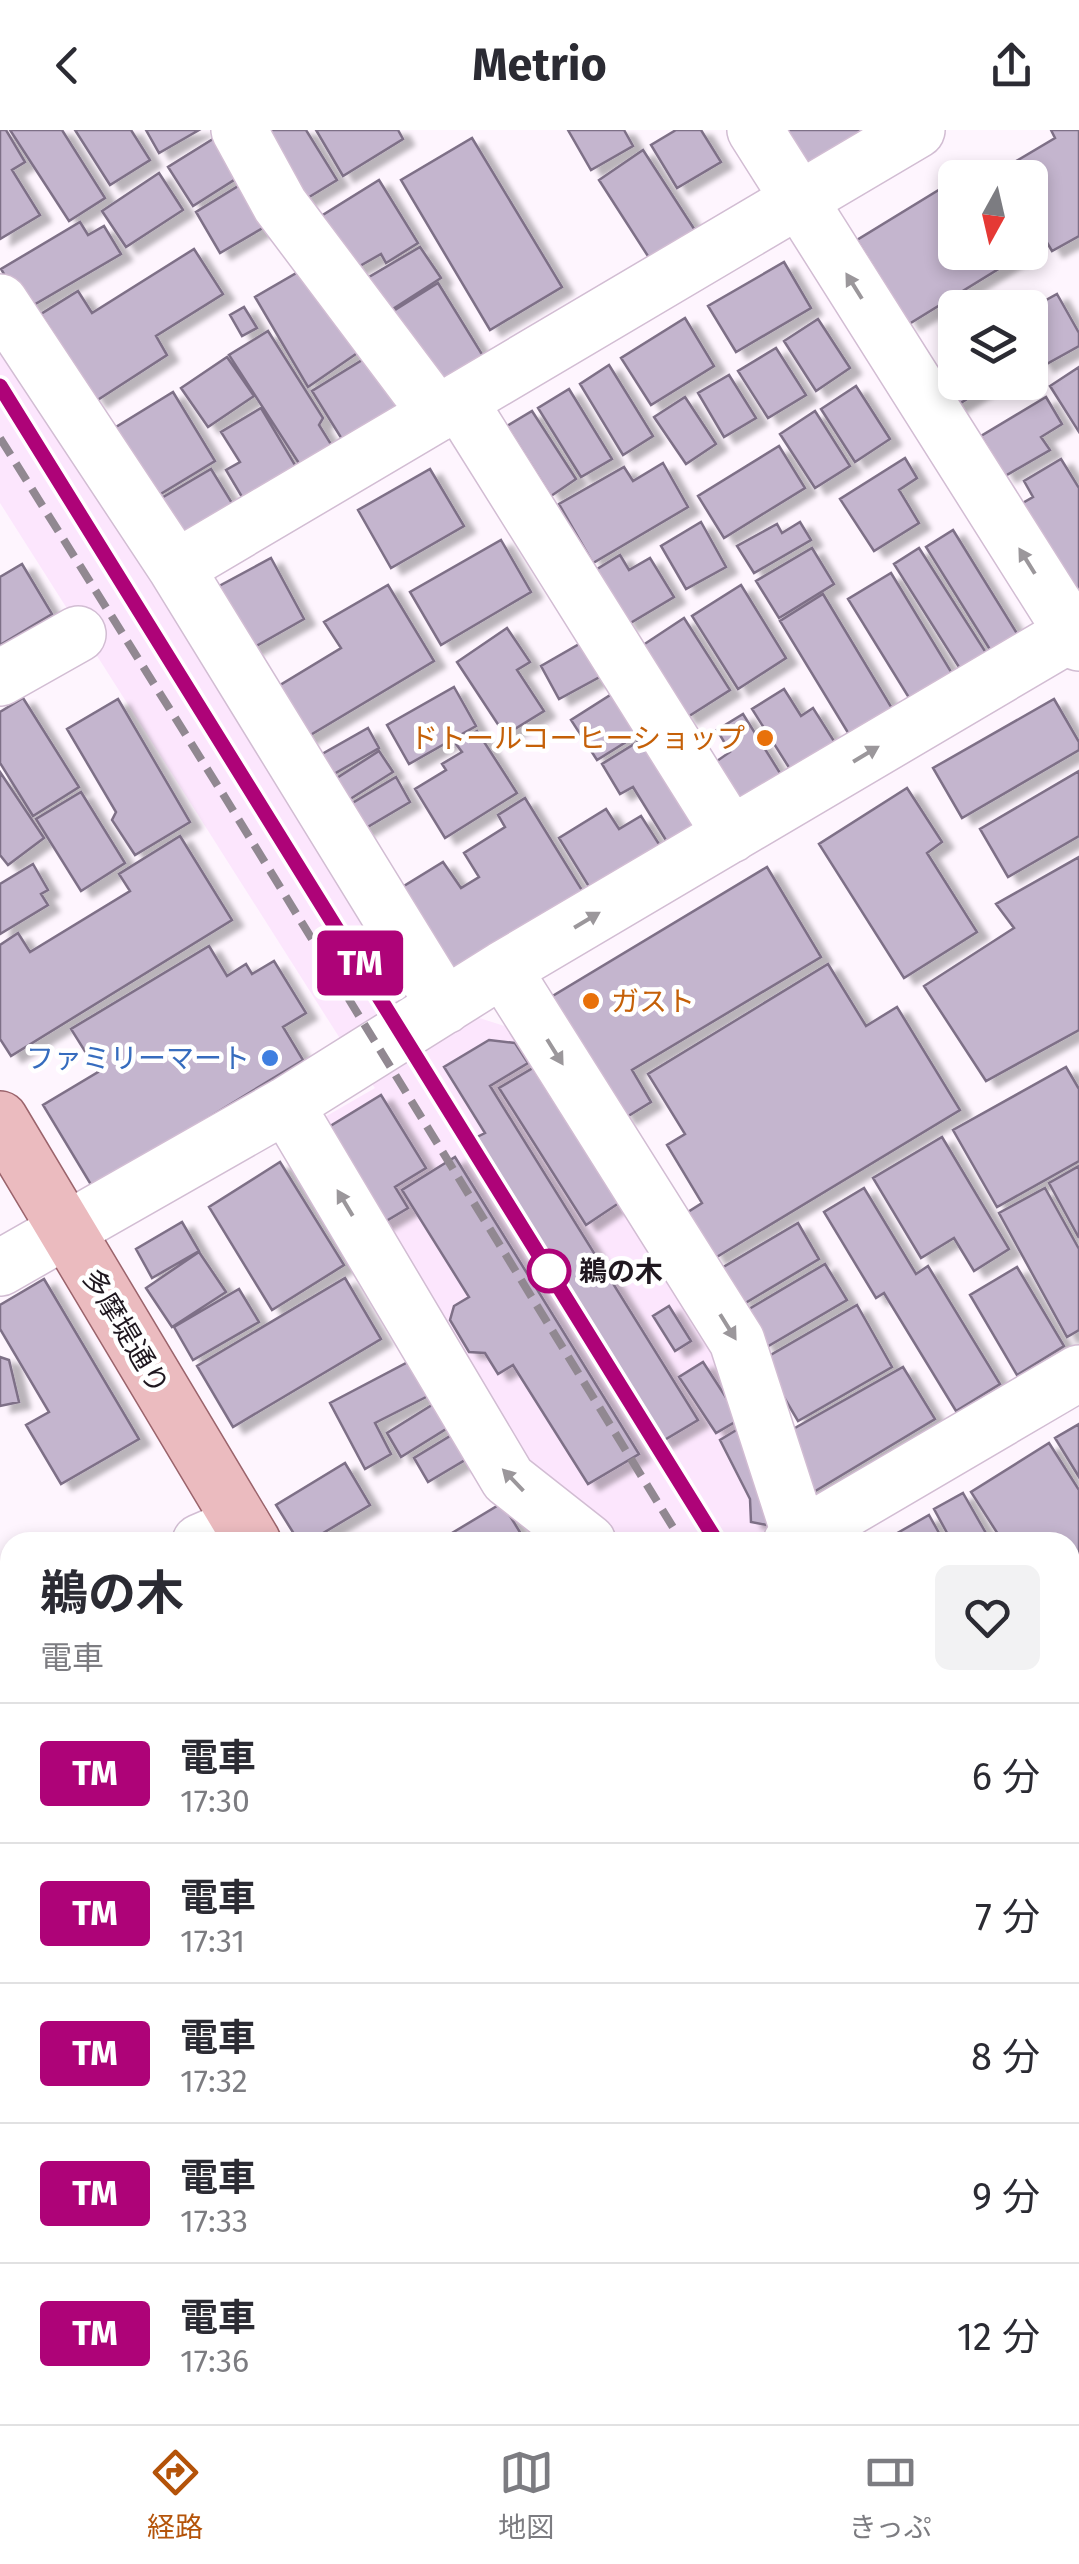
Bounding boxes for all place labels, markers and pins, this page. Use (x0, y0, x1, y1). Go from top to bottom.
place label: ドトールコーヒーショップ (410, 722, 745, 755)
marker: ドトールコーヒーショップ (754, 727, 776, 749)
place label: ガスト (611, 985, 695, 1018)
marker: ガスト (580, 990, 602, 1012)
place label: ファミリーマート (26, 1042, 250, 1075)
marker: ファミリーマート (259, 1047, 281, 1069)
marker: 鵜の木 (528, 1250, 570, 1292)
place label: 鵜の木 (579, 1255, 663, 1288)

